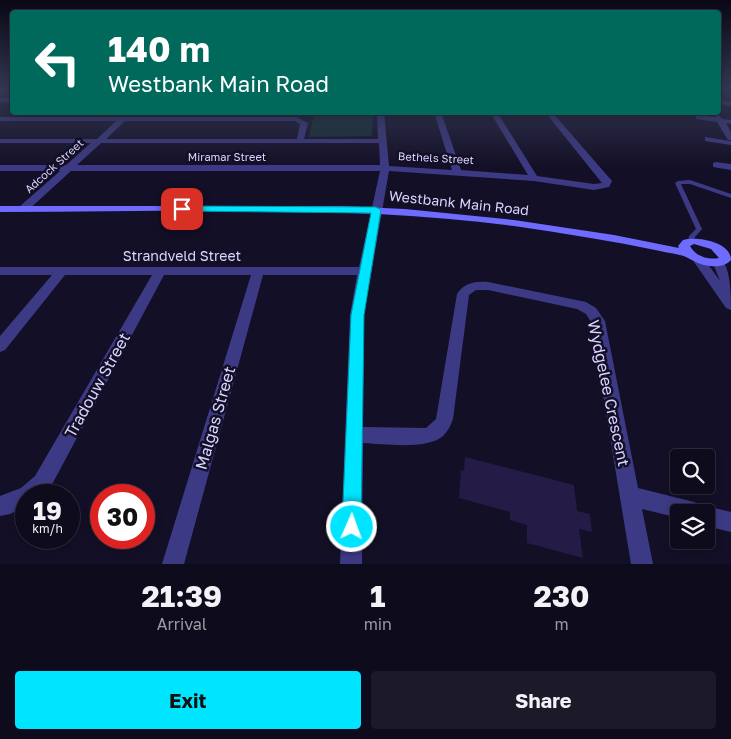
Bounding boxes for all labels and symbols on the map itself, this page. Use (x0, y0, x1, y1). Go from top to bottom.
street label: Adcock Street (22, 136, 86, 195)
street label: Bethels Street (398, 149, 474, 166)
street label: Miramar Street (188, 150, 266, 163)
street label: Westbank Main Road (388, 187, 530, 218)
pin (161, 188, 203, 230)
street label: Strandveld Street (123, 247, 241, 264)
street label: Wydgelee Crescent (584, 318, 634, 468)
street label: Tradouw Street (60, 329, 134, 441)
street label: Malgas Street (191, 364, 239, 472)
speed limit sign: 30 (90, 484, 155, 549)
position arrow (325, 500, 377, 552)

